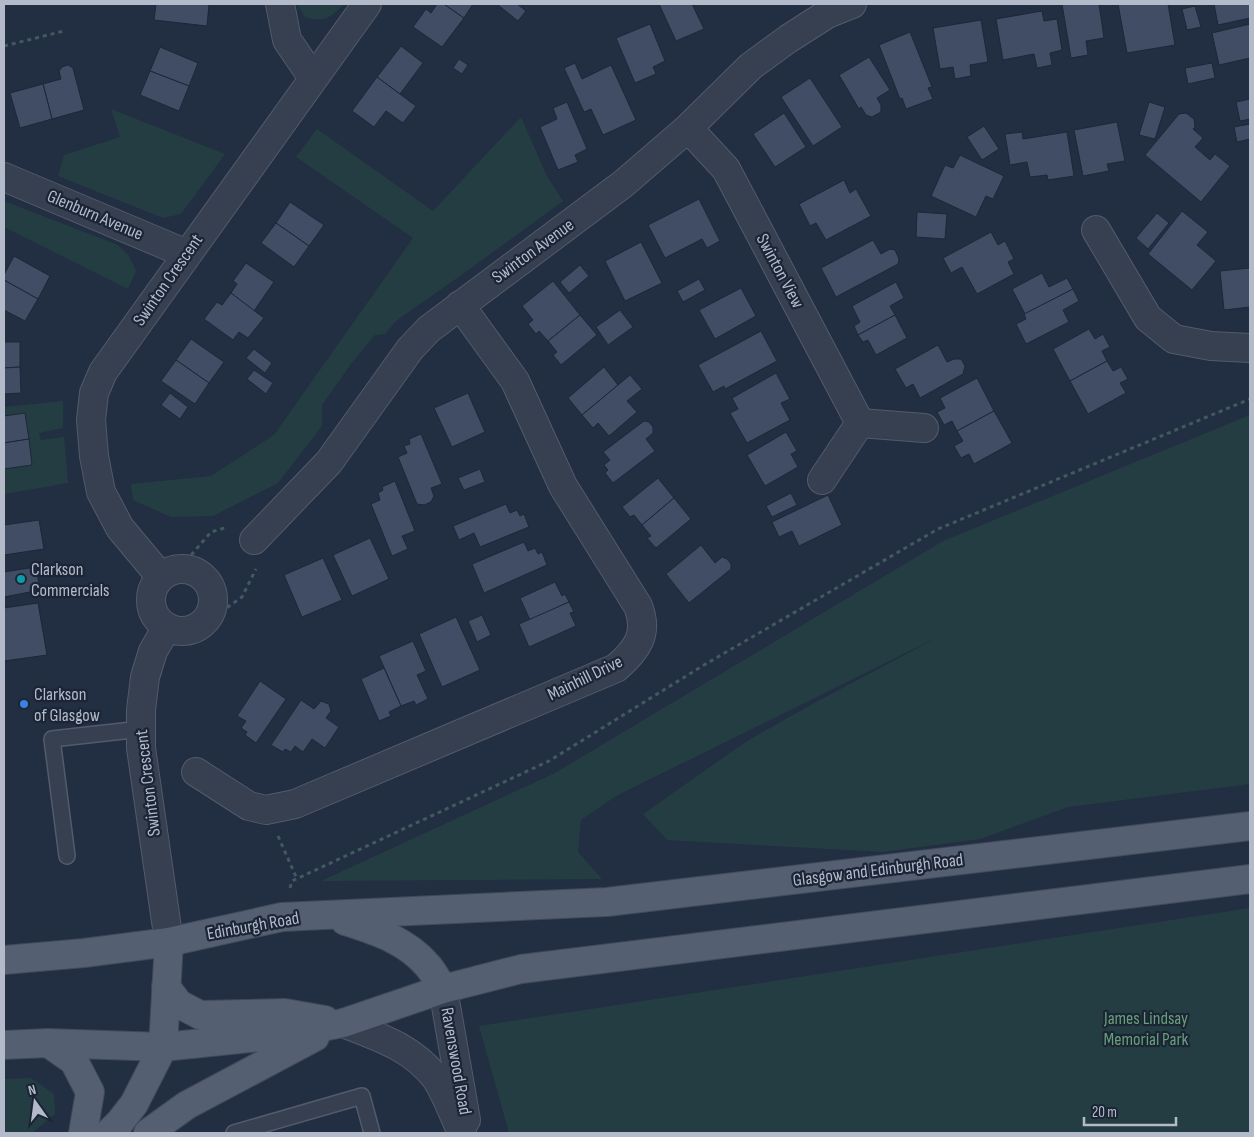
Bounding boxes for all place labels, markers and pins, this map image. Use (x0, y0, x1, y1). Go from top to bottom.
place label: Clarkson Commercials (31, 559, 110, 601)
marker: Clarkson Commercials (15, 573, 27, 585)
place label: Clarkson of Glasgow (34, 684, 100, 726)
marker: Clarkson of Glasgow (18, 698, 30, 710)

